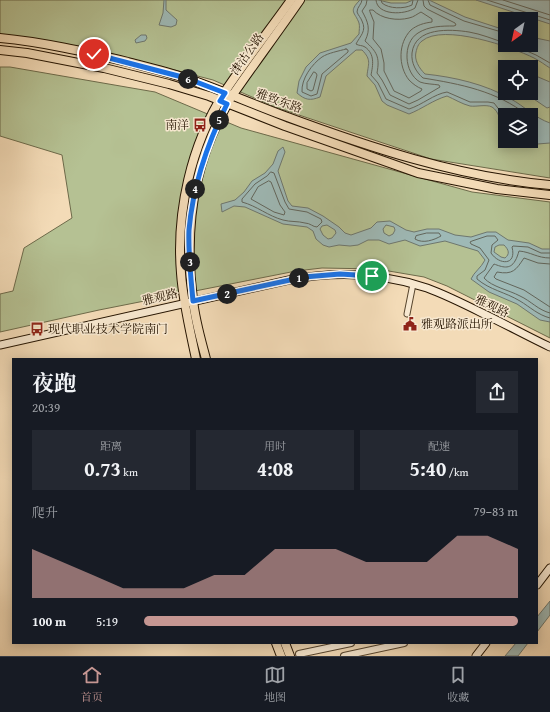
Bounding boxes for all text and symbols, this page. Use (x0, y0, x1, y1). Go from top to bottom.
north arrow (498, 12, 538, 52)
map controls (498, 12, 538, 148)
street label: 津沽公路 (226, 29, 267, 78)
pin (77, 37, 111, 71)
icon: check (83, 43, 105, 65)
button: locate (498, 60, 538, 100)
pin: 6 (178, 69, 198, 89)
text: 6 (185, 71, 191, 87)
street label: 雅致东路 (254, 84, 305, 117)
button: layers (498, 108, 538, 148)
pin: 5 (209, 110, 229, 130)
text: 5 (216, 112, 222, 128)
place label: 南洋 (165, 116, 189, 133)
bus stop icon: 南洋 (192, 117, 208, 133)
pin: 4 (185, 179, 205, 199)
text: 4 (192, 181, 198, 197)
pin: 3 (180, 252, 200, 272)
text: 3 (187, 254, 193, 270)
pin (355, 259, 389, 293)
icon: arrive (361, 265, 383, 287)
pin: 1 (289, 268, 309, 288)
text: 1 (296, 270, 302, 286)
street label: 雅观路 (140, 284, 179, 309)
pin: 2 (217, 284, 237, 304)
text: 2 (224, 286, 230, 302)
street label: 雅观路 (472, 290, 512, 321)
place label: 雅观路派出所 (421, 315, 493, 332)
public building icon: 雅观路派出所 (402, 316, 418, 332)
place label: 现代职业技术学院南门 (48, 320, 168, 337)
bus stop icon: 现代职业技术学院南门 (29, 321, 45, 337)
text: 夜跑 (32, 367, 76, 399)
button: share (476, 371, 518, 413)
text: 20:39 (32, 398, 60, 417)
text: 距离 (100, 438, 122, 454)
text: 用时 (264, 438, 286, 454)
text: 配速 (428, 438, 450, 454)
text: 0.73 (84, 454, 121, 483)
text: 4:08 (257, 454, 293, 483)
text: 5:40 (410, 454, 446, 483)
text: km (121, 464, 138, 480)
text: /km (446, 464, 468, 480)
text: 79–83 m (473, 502, 518, 521)
text: 爬升 (32, 503, 58, 522)
text: 100 m (32, 612, 66, 631)
text: 5:19 (96, 612, 118, 631)
tab: 首页 (81, 664, 103, 705)
tab: 地图 (264, 664, 286, 705)
tab: 收藏 (447, 664, 469, 705)

